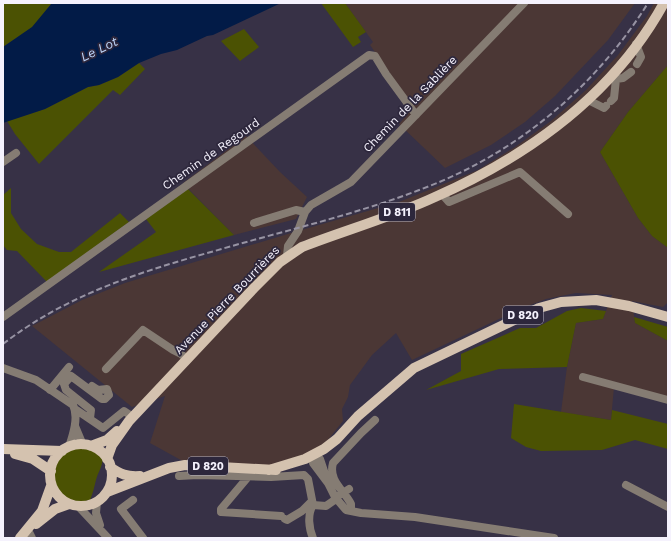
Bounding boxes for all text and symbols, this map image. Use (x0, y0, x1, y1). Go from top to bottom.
water label: Le Lot (78, 33, 121, 64)
street label: Chemin de la Sablière (360, 53, 460, 155)
street label: Chemin de Regourd (160, 115, 262, 193)
road number: D 811 (379, 203, 415, 221)
street label: Avenue Pierre Bourrières (172, 243, 282, 357)
road number: D 820 (503, 306, 543, 324)
road number: D 820 (188, 457, 228, 475)

